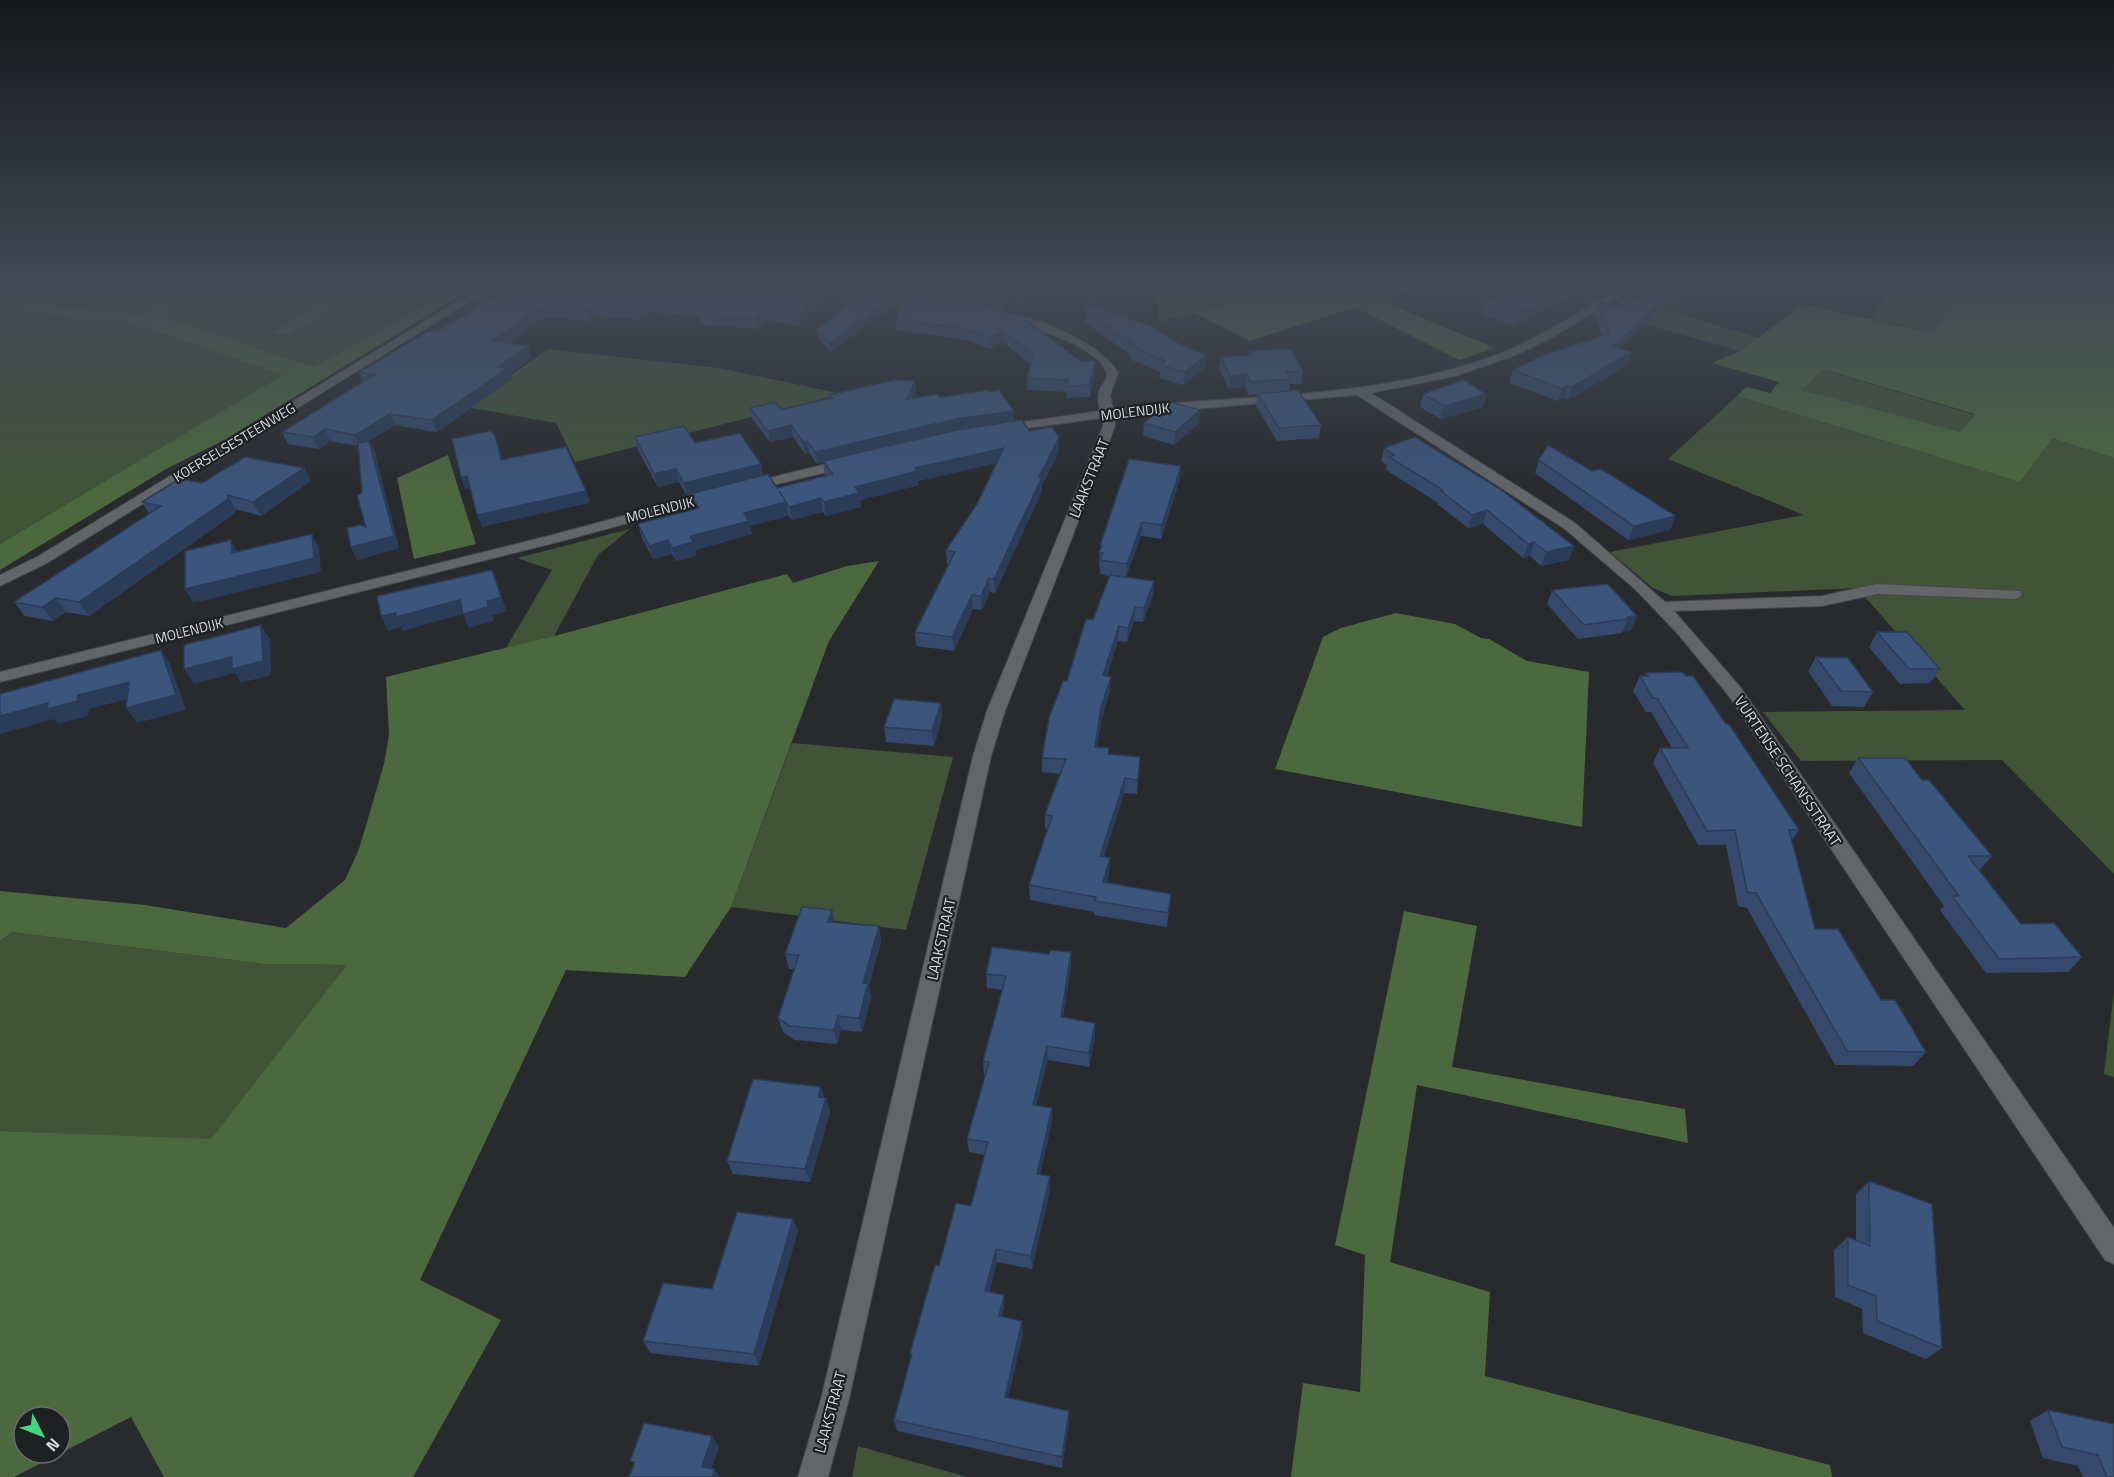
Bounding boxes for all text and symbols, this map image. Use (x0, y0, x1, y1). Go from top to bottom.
street label: MOLENDIJK (1099, 396, 1171, 426)
street label: KOERSELSESTEENWEG (169, 397, 299, 487)
street label: LAAKSTRAAT (1063, 435, 1115, 521)
street label: MOLENDIJK (624, 490, 696, 528)
street label: MOLENDIJK (153, 611, 225, 649)
street label: VURTENSE SCHANSSTRAAT (1729, 691, 1847, 851)
street label: LAAKSTRAAT (920, 895, 962, 982)
street label: LAAKSTRAAT (808, 1368, 852, 1455)
north arrow (12, 1405, 72, 1465)
text: N (41, 1433, 66, 1457)

